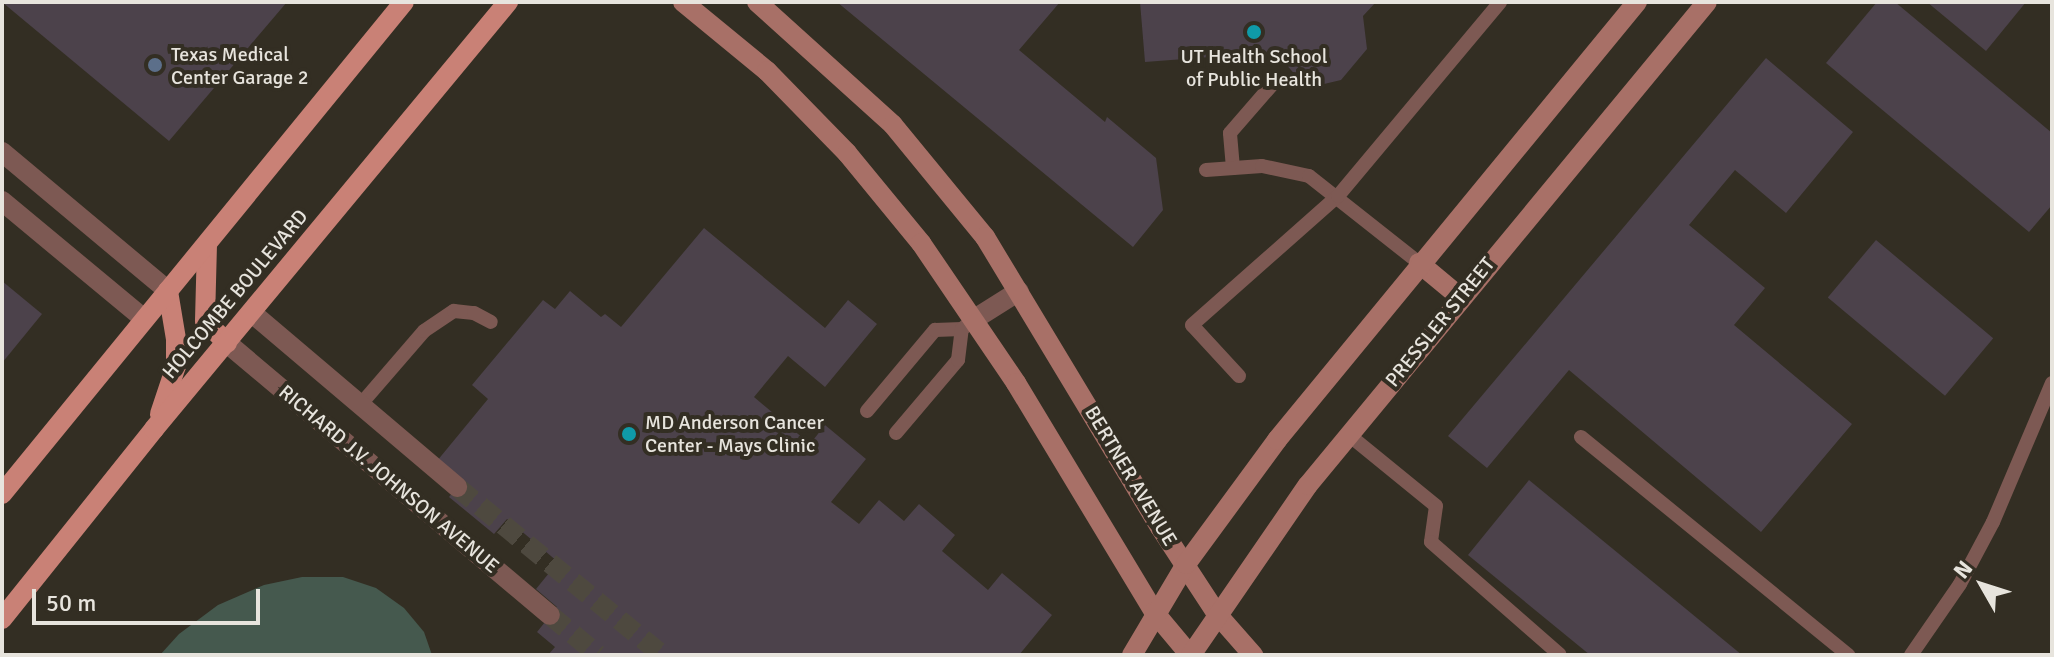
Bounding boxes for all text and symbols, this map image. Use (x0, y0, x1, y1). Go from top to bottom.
marker: UT Health School of Public Health (1245, 23, 1263, 41)
place label: Texas Medical Center Garage 2 (171, 42, 308, 89)
place label: UT Health School of Public Health (1180, 44, 1328, 91)
marker: Texas Medical Center Garage 2 (146, 56, 164, 74)
street label: HOLCOMBE BOULEVARD (157, 205, 313, 383)
street label: PRESSLER STREET (1380, 252, 1500, 392)
street label: RICHARD J.V. JOHNSON AVENUE (274, 380, 504, 578)
street label: BERTNER AVENUE (1080, 402, 1182, 550)
place label: MD Anderson Cancer Center - Mays Clinic (645, 410, 824, 457)
marker: MD Anderson Cancer Center - Mays Clinic (620, 425, 638, 443)
north arrow (1942, 545, 2022, 625)
text: N (1948, 555, 1978, 584)
scale bar (36, 573, 264, 623)
text: 50 m (46, 588, 96, 618)

